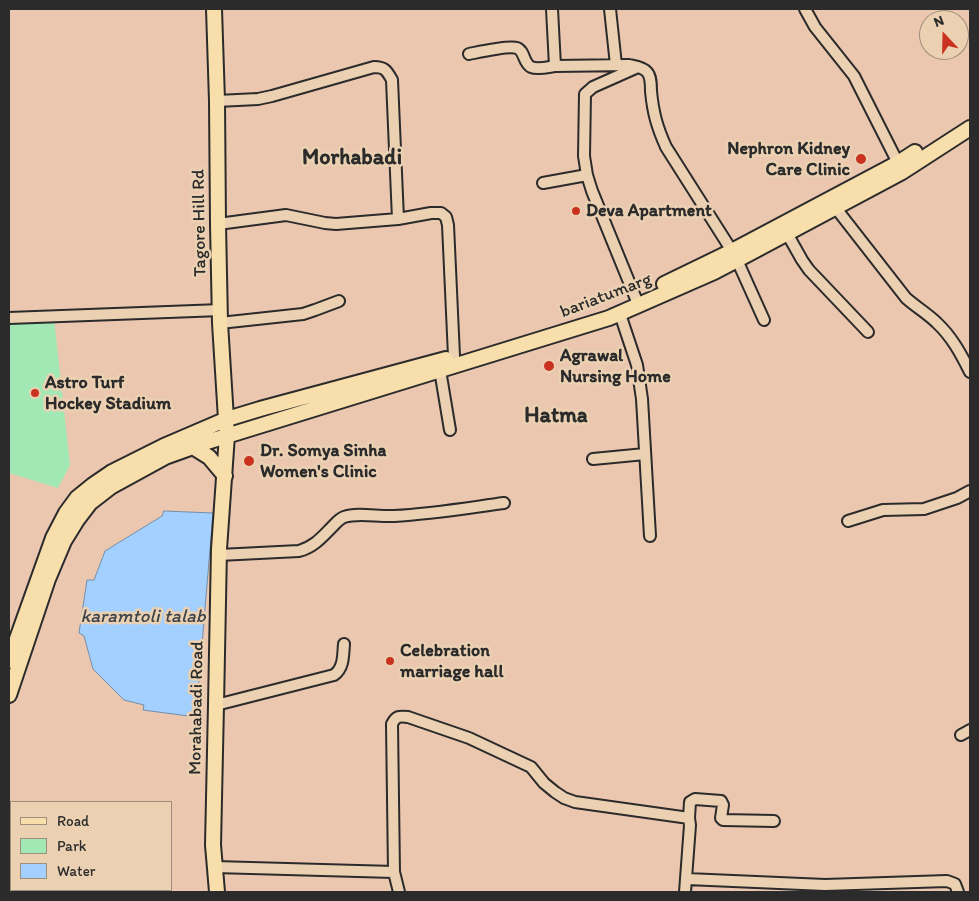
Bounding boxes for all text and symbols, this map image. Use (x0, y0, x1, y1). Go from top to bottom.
north arrow (919, 10, 969, 60)
text: N (931, 12, 946, 31)
place label: Nephron Kidney Care Clinic (727, 138, 850, 180)
district label: Morhabadi (302, 145, 402, 171)
marker: Nephron Kidney Care Clinic (854, 152, 868, 166)
street label: Tagore Hill Rd (188, 169, 212, 277)
place label: Deva Apartment (586, 200, 712, 222)
marker: Deva Apartment (570, 205, 582, 217)
street label: bariatumarg (557, 269, 655, 323)
place label: Agrawal Nursing Home (560, 345, 671, 388)
marker: Agrawal Nursing Home (542, 359, 556, 373)
place label: Astro Turf Hockey Stadium (45, 372, 171, 414)
marker: Astro Turf Hockey Stadium (29, 387, 41, 399)
district label: Hatma (524, 403, 588, 429)
place label: Dr. Somya Sinha Women's Clinic (260, 440, 386, 482)
marker: Dr. Somya Sinha Women's Clinic (242, 454, 256, 468)
water label: karamtoli talab (80, 606, 206, 628)
place label: Celebration marriage hall (400, 640, 504, 682)
street label: Morahabadi Road (185, 641, 209, 775)
marker: Celebration marriage hall (384, 655, 396, 667)
legend (10, 801, 172, 891)
text: Road (57, 812, 89, 830)
text: Park (57, 837, 87, 855)
text: Water (57, 862, 95, 880)

